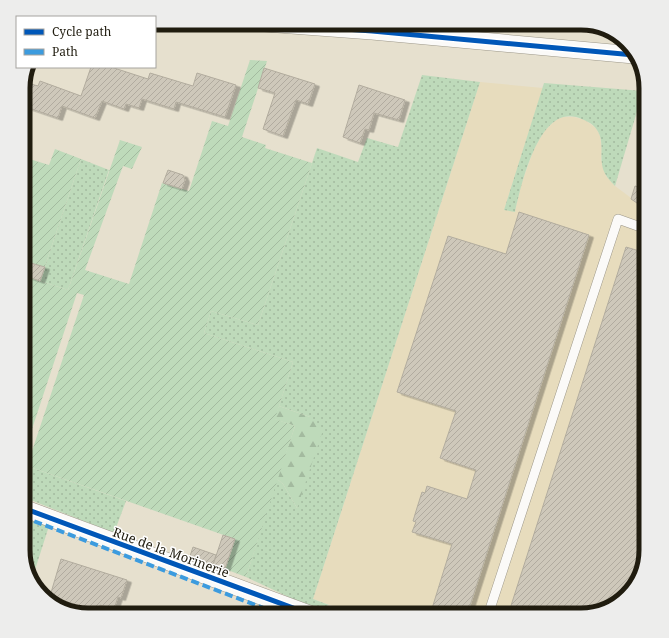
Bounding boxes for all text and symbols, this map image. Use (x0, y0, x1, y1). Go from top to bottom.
legend (16, 16, 156, 68)
text: Cycle path (52, 23, 112, 40)
text: Path (52, 43, 78, 60)
street label: Rue de la Morinerie (110, 523, 232, 581)

